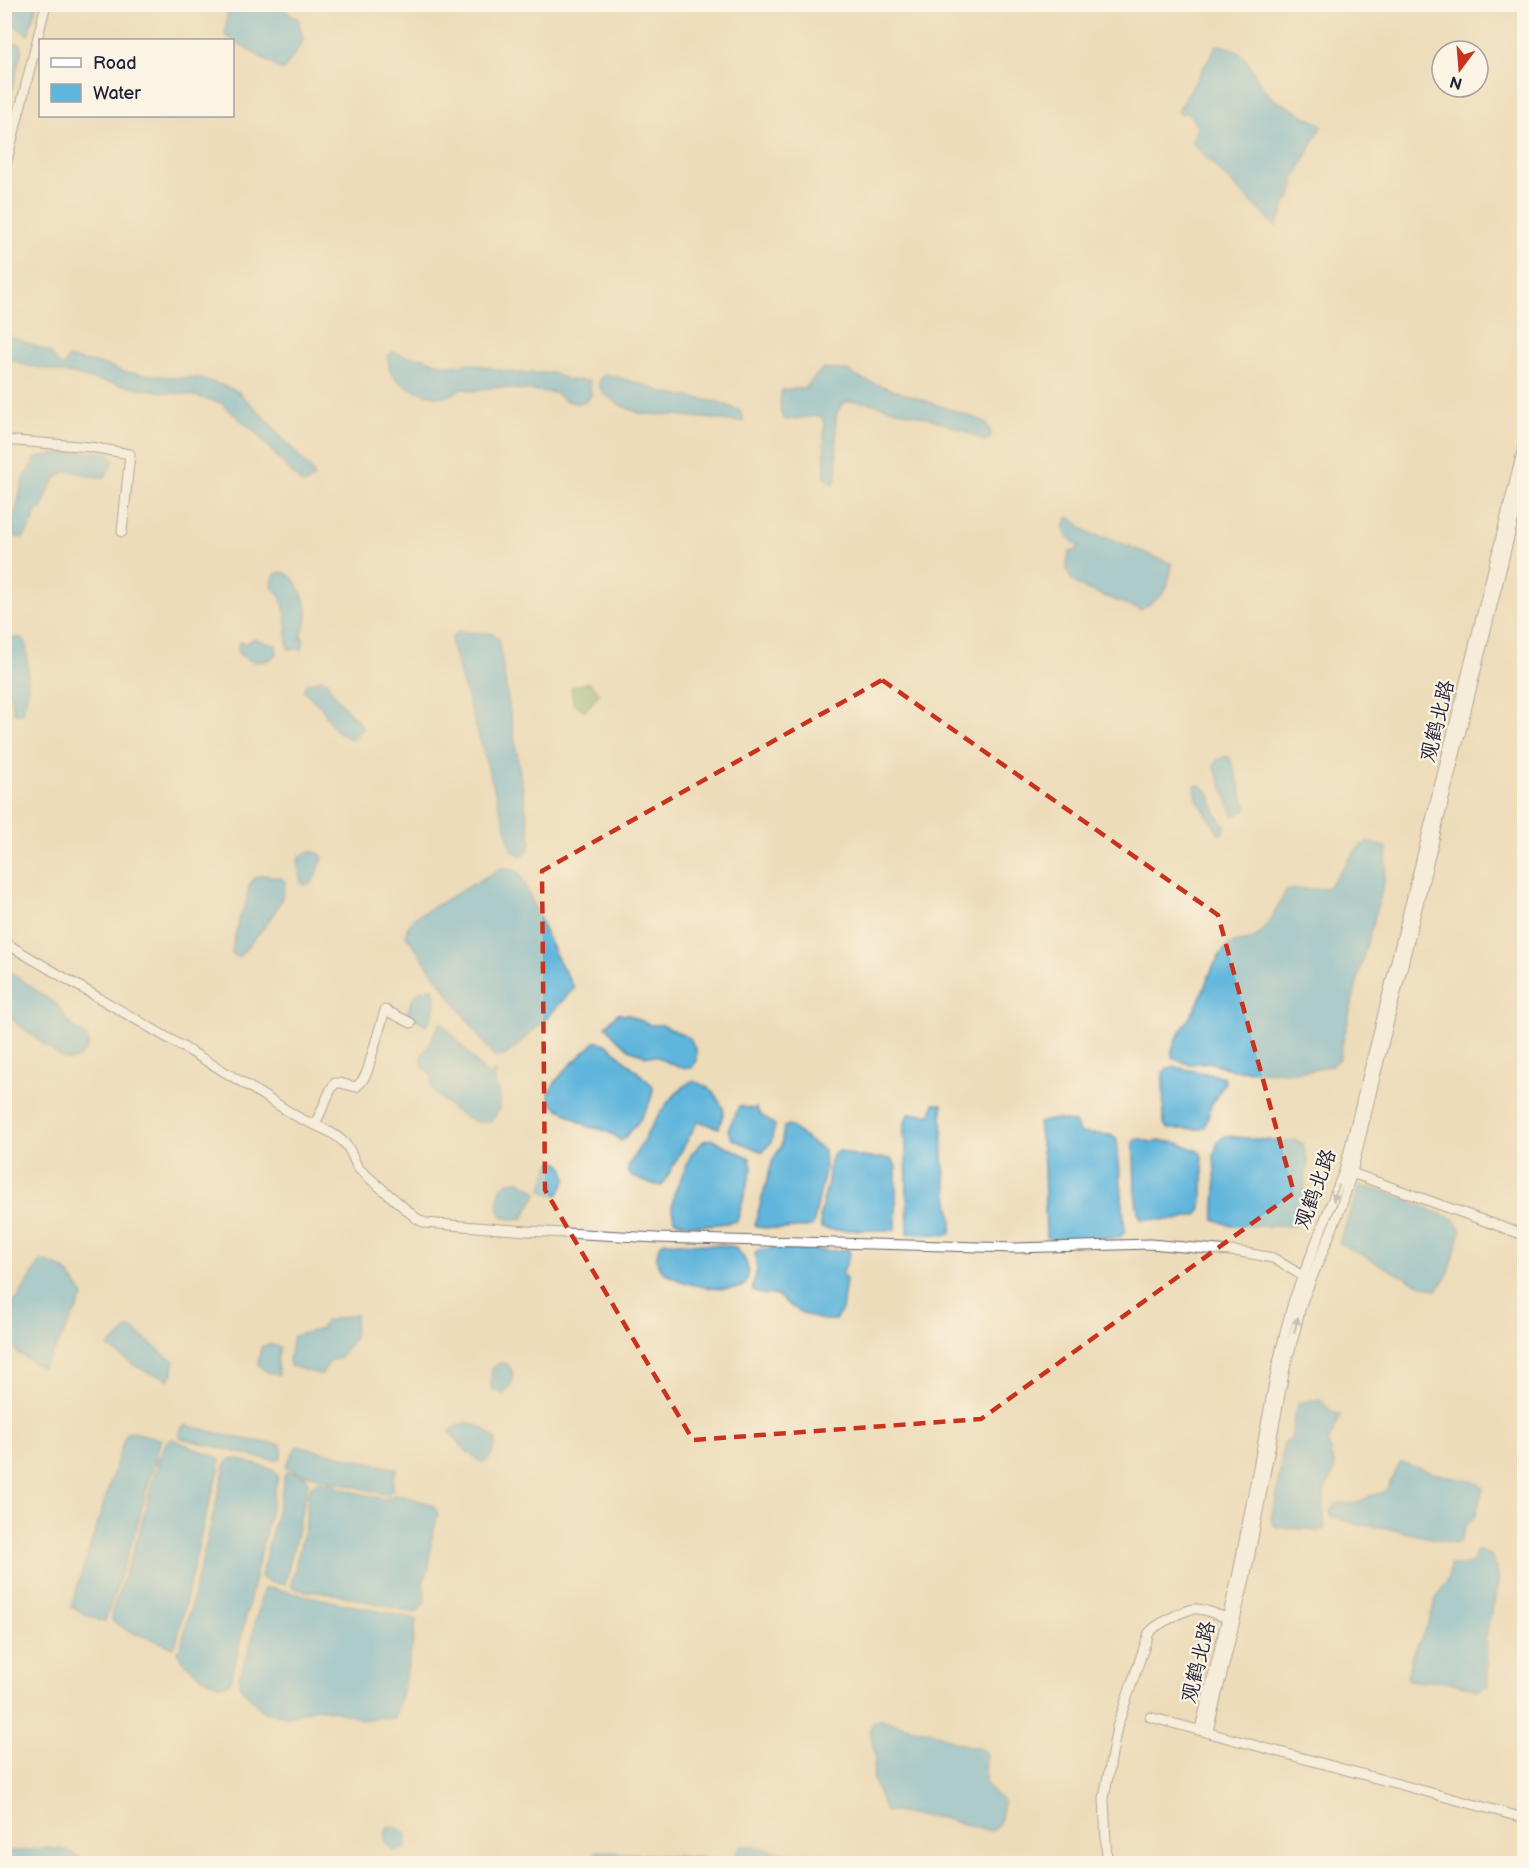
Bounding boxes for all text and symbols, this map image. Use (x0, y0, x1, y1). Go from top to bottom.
legend (39, 39, 234, 117)
north arrow (1430, 39, 1490, 99)
text: Road (93, 53, 137, 74)
text: N (1448, 71, 1465, 93)
text: Water (93, 83, 141, 104)
street label: 观鹤北路 (1415, 677, 1460, 765)
street label: 观鹤北路 (1289, 1145, 1342, 1233)
one-way arrow (1330, 1184, 1340, 1202)
one-way arrow (1292, 1316, 1302, 1335)
street label: 观鹤北路 (1176, 1618, 1221, 1706)

